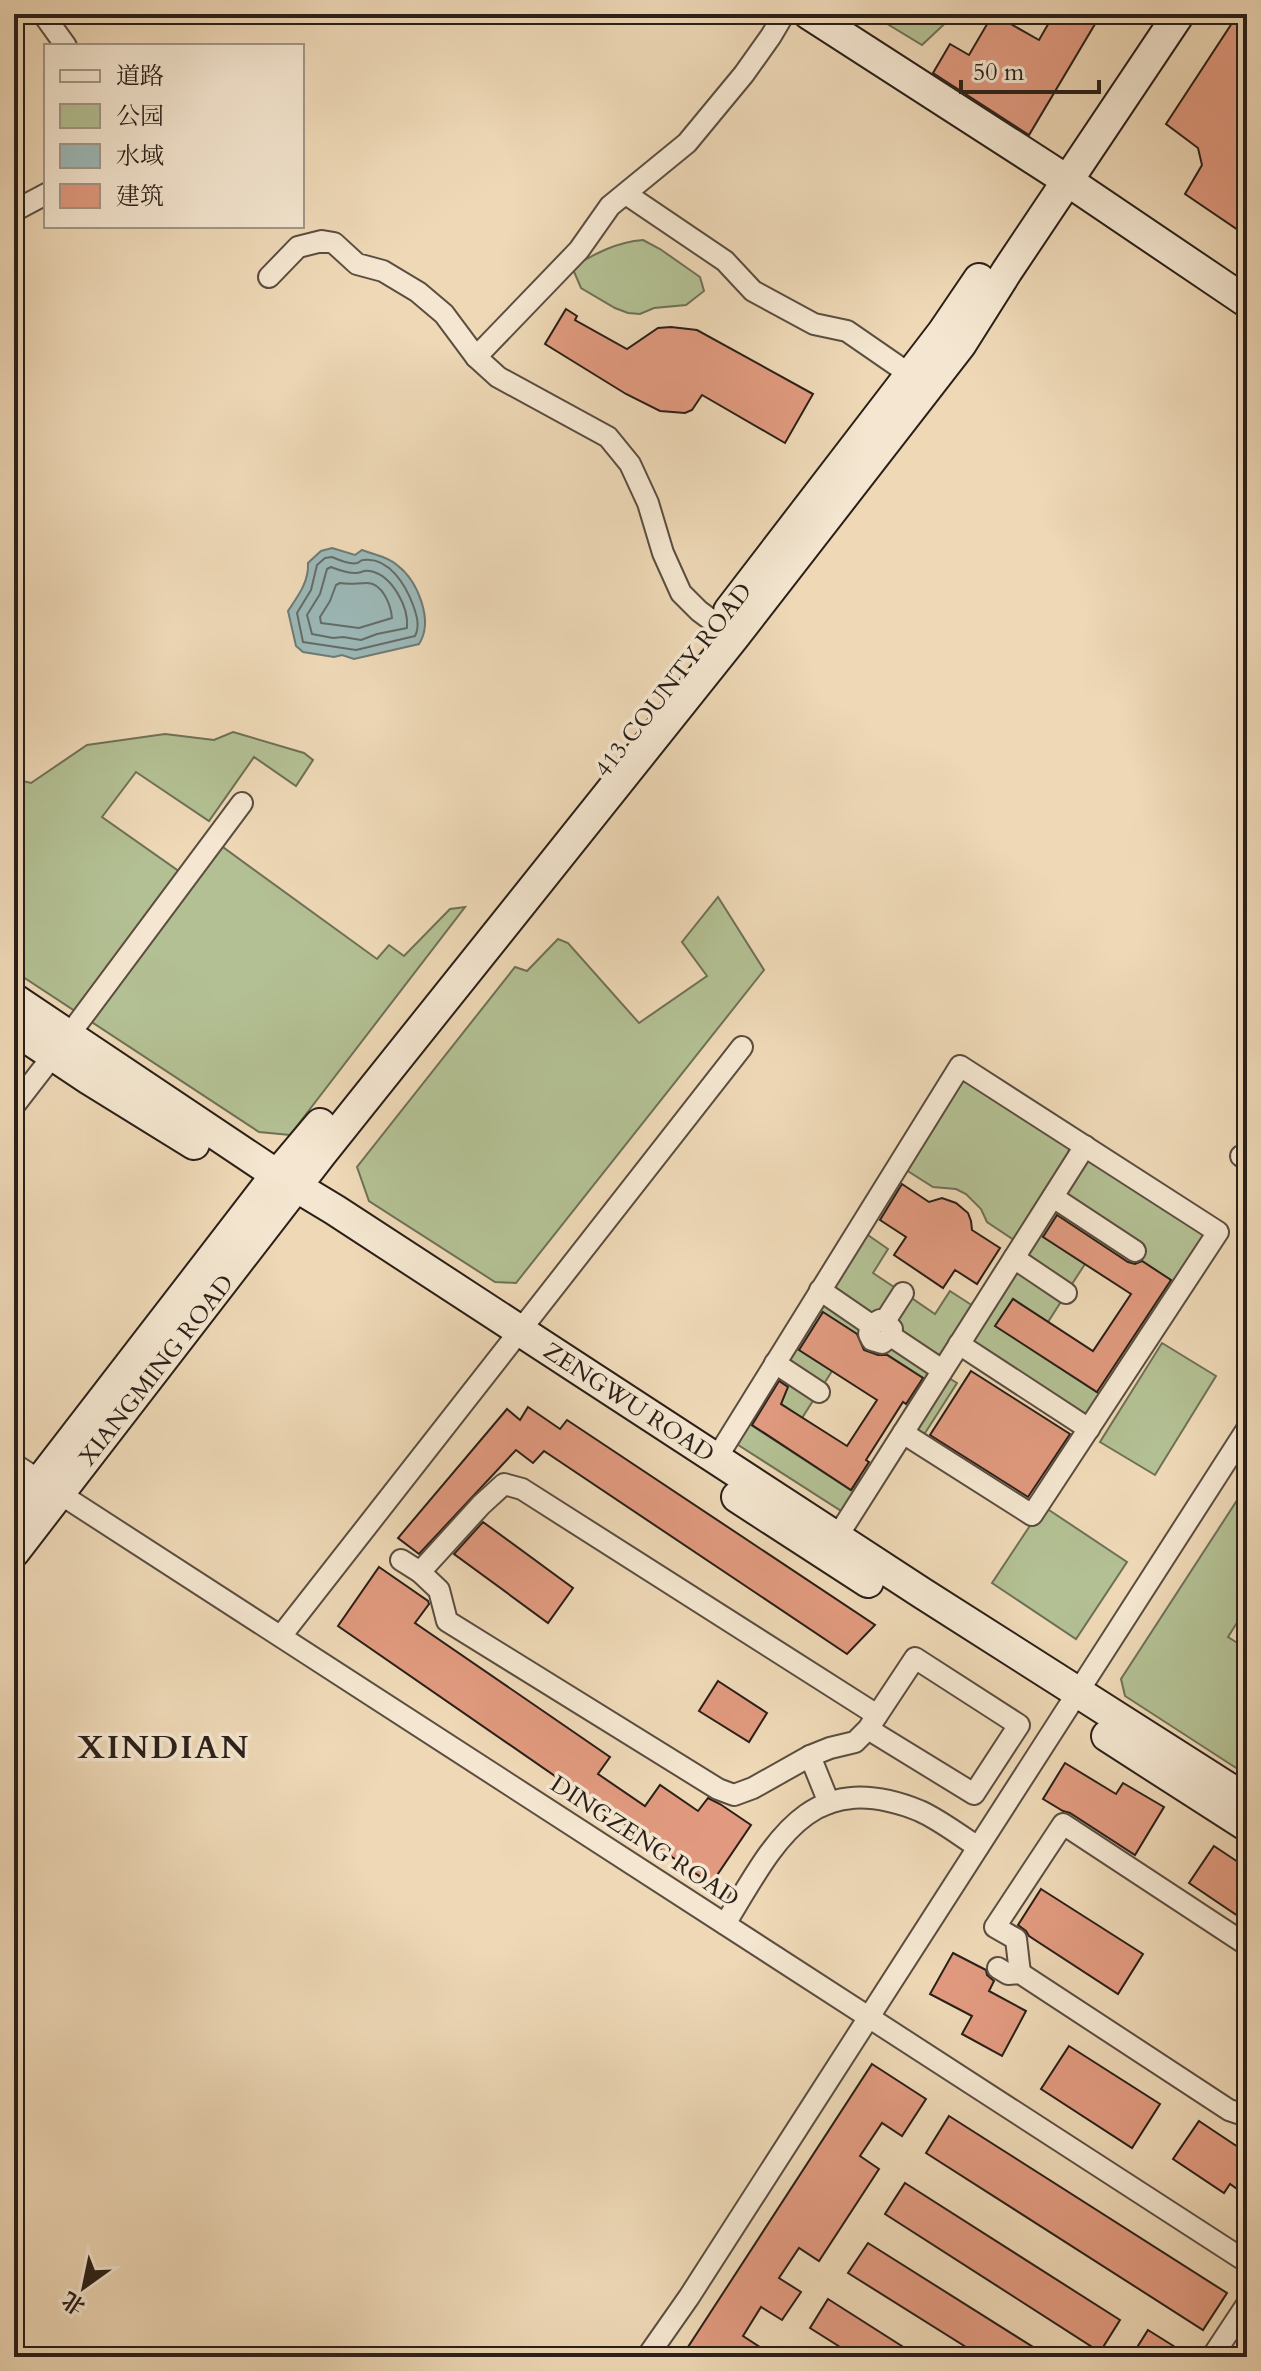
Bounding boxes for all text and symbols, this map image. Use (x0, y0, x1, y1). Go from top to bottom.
legend (44, 44, 304, 228)
scale bar (961, 44, 1099, 94)
text: 50 m (973, 56, 1025, 89)
text: 道路 (116, 60, 164, 93)
text: 公园 (116, 100, 164, 133)
text: 水域 (116, 140, 164, 173)
text: 建筑 (116, 180, 164, 213)
street label: 413 COUNTY ROAD (587, 576, 760, 784)
street label: XIANGMING ROAD (71, 1268, 242, 1473)
street label: ZENGWU ROAD (537, 1335, 721, 1470)
district label: XINDIAN (78, 1726, 250, 1770)
street label: DINGZENG ROAD (544, 1768, 746, 1915)
north arrow (44, 2247, 124, 2327)
text: 北 (56, 2284, 91, 2322)

